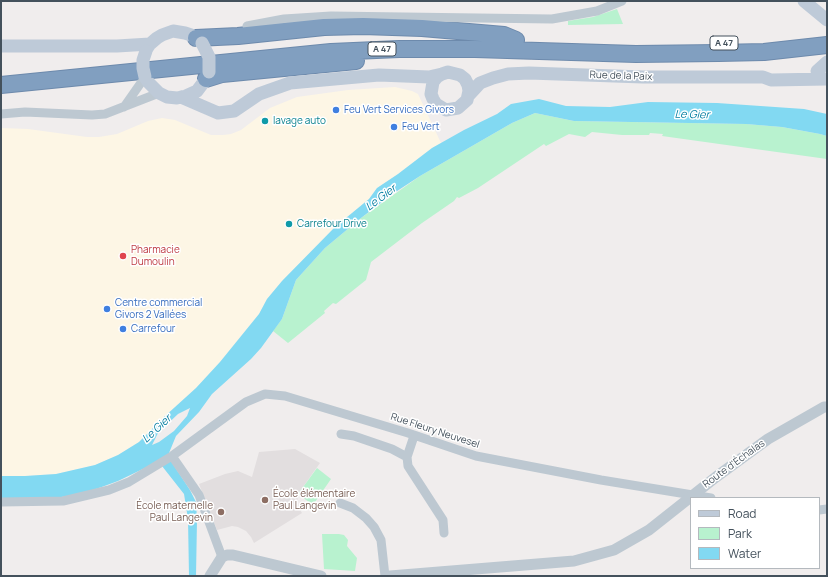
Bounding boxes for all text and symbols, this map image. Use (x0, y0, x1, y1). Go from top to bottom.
road number: A 47 (710, 36, 738, 50)
road number: A 47 (368, 42, 396, 56)
street label: Rue de la Paix (589, 69, 653, 83)
place label: Feu Vert Services Givors (344, 104, 454, 116)
marker: Feu Vert Services Givors (331, 105, 341, 115)
water label: Le Gier (674, 108, 710, 122)
place label: lavage auto (273, 115, 326, 127)
marker: lavage auto (260, 116, 270, 126)
place label: Feu Vert (402, 121, 440, 133)
marker: Feu Vert (389, 122, 399, 132)
water label: Le Gier (363, 182, 399, 214)
place label: Carrefour Drive (297, 218, 367, 230)
marker: Carrefour Drive (284, 219, 294, 229)
place label: Pharmacie Dumoulin (131, 244, 180, 268)
marker: Pharmacie Dumoulin (118, 251, 128, 261)
place label: Centre commercial Givors 2 Vallées (115, 297, 202, 320)
marker: Centre commercial Givors 2 Vallées (102, 304, 112, 314)
place label: Carrefour (131, 323, 175, 335)
marker: Carrefour (118, 324, 128, 334)
street label: Rue Fleury Neuvesel (389, 411, 481, 451)
water label: Le Gier (140, 412, 174, 446)
street label: Route d'Échalas (701, 437, 767, 491)
place label: École élémentaire Paul Langevin (273, 488, 355, 512)
marker: École élémentaire Paul Langevin (260, 495, 270, 505)
legend (690, 497, 820, 569)
place label: École maternelle Paul Langevin (136, 500, 213, 524)
text: Road (728, 505, 756, 522)
marker: École maternelle Paul Langevin (216, 507, 226, 517)
text: Park (728, 525, 752, 542)
text: Water (728, 545, 761, 562)

